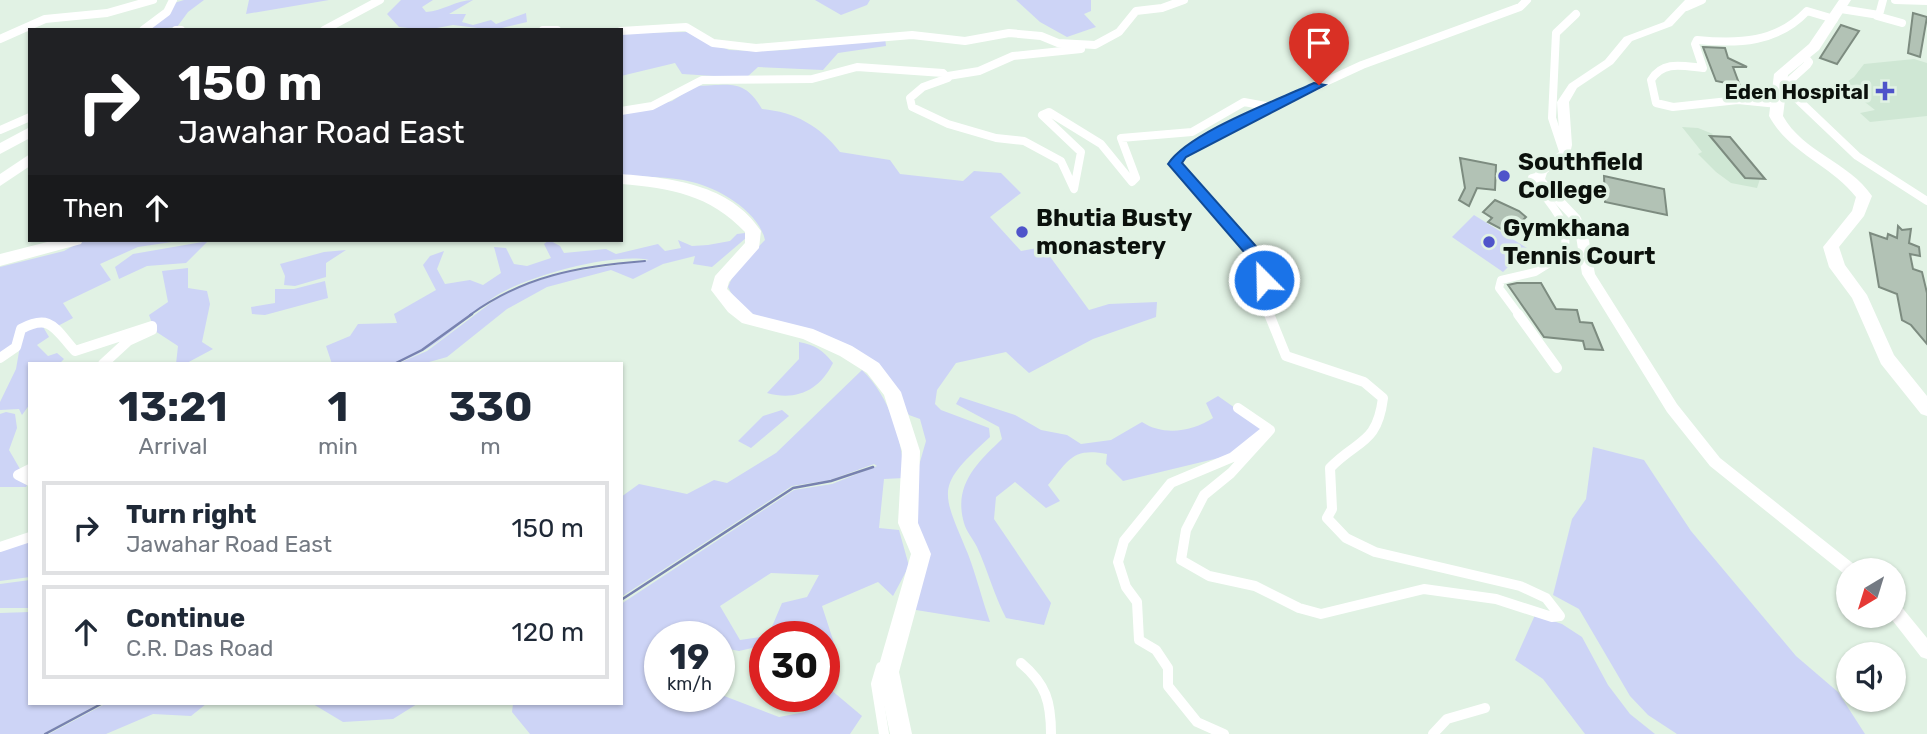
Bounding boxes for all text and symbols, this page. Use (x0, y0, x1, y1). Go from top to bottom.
pin (1289, 13, 1349, 85)
icon: arrive (1300, 24, 1338, 62)
text: 150 m (178, 54, 323, 112)
icon: right (63, 56, 154, 147)
place label: Eden Hospital (1724, 79, 1869, 104)
marker: Eden Hospital (1875, 81, 1895, 101)
text: Jawahar Road East (178, 113, 465, 151)
place label: Southfield College (1518, 148, 1643, 204)
marker: Southfield College (1496, 168, 1512, 184)
icon: ahead (138, 189, 176, 227)
text: Then (63, 193, 124, 224)
place label: Bhutia Busty monastery (1036, 204, 1192, 260)
place label: Gymkhana Tennis Court (1503, 214, 1655, 270)
marker: Bhutia Busty monastery (1014, 224, 1030, 240)
marker: Gymkhana Tennis Court (1481, 234, 1497, 250)
position arrow (1227, 243, 1301, 317)
text: 13:21 (119, 382, 228, 432)
text: 1 (328, 382, 348, 432)
text: 330 (449, 382, 532, 432)
text: Arrival (139, 432, 208, 460)
text: min (318, 432, 358, 460)
text: m (480, 432, 501, 460)
text: Turn right (126, 499, 256, 530)
icon: right (67, 509, 105, 547)
text: 150 m (511, 513, 584, 544)
text: Jawahar Road East (126, 530, 332, 558)
north arrow (1836, 558, 1906, 628)
map controls (1836, 558, 1906, 712)
text: Continue (126, 603, 245, 634)
icon: ahead (67, 613, 105, 651)
text: 120 m (512, 617, 584, 648)
speed limit sign: 30 (749, 621, 840, 712)
text: C.R. Das Road (126, 634, 274, 662)
text: 19 (670, 636, 709, 678)
button: sound (1836, 642, 1906, 712)
text: km/h (667, 673, 712, 695)

